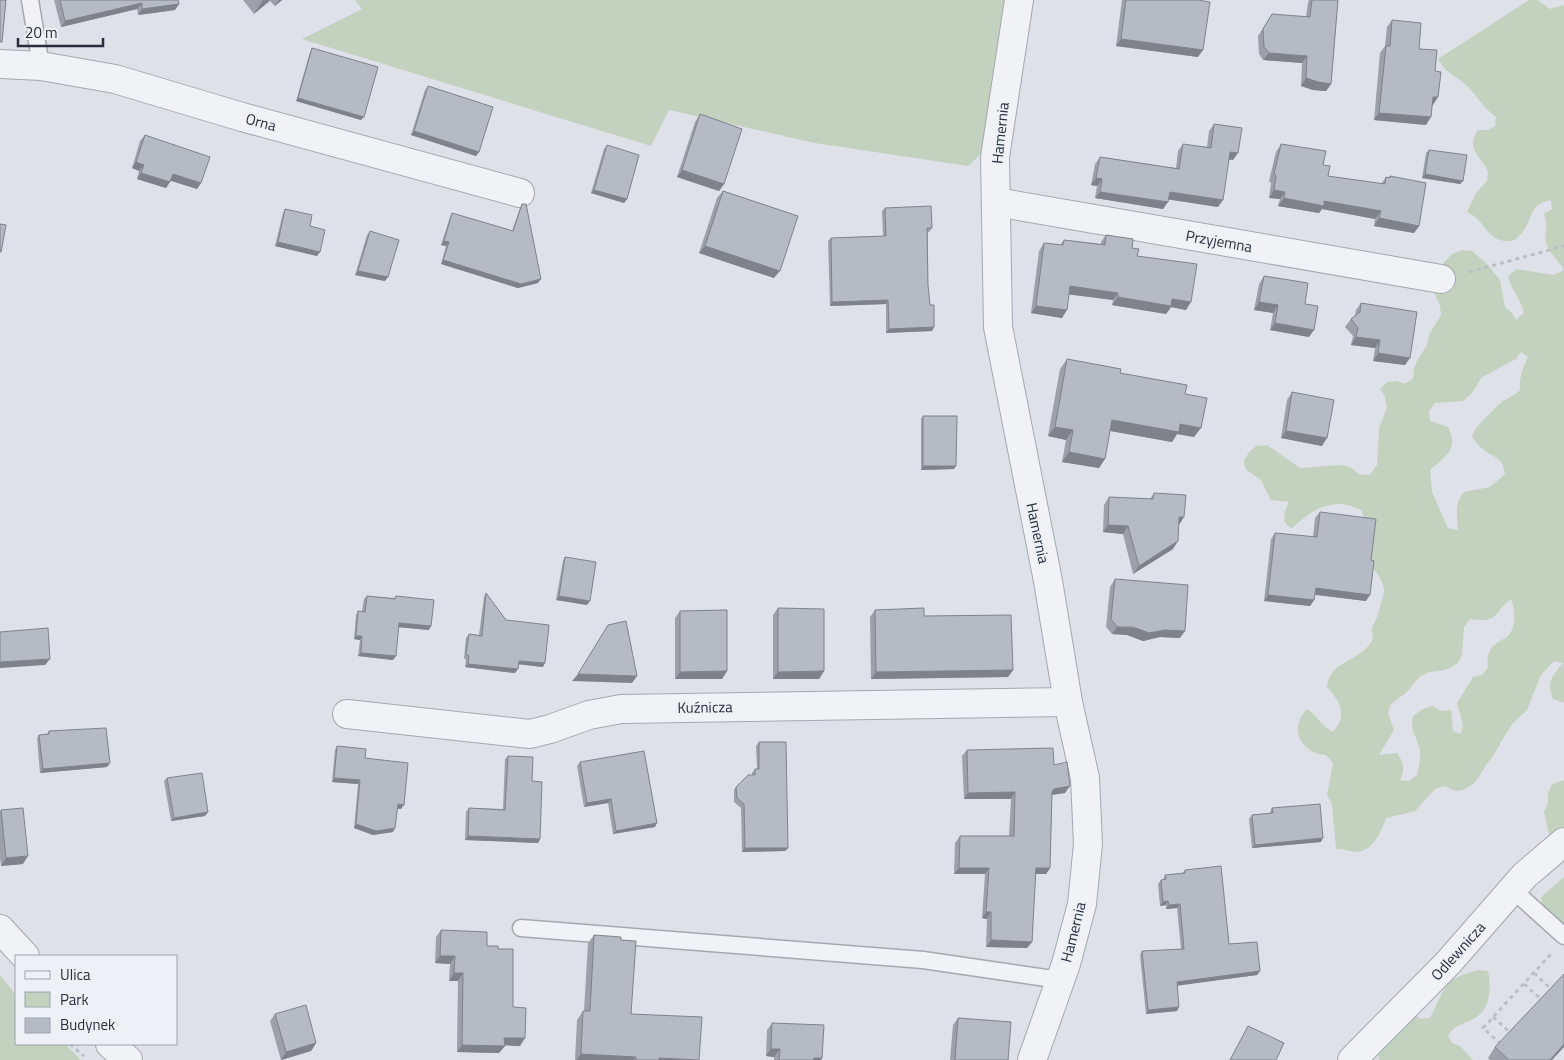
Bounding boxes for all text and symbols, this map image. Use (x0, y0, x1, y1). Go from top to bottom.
scale bar (18, 15, 102, 47)
text: 20 m (25, 21, 58, 44)
street label: Hamernia (985, 101, 1015, 165)
street label: Orna (243, 107, 279, 137)
street label: Przyjemna (1184, 224, 1255, 258)
street label: Hamernia (1020, 500, 1056, 566)
street label: Kuźnicza (677, 695, 733, 719)
street label: Hamernia (1054, 899, 1092, 965)
street label: Odlewnicza (1425, 916, 1491, 986)
legend (15, 955, 178, 1045)
text: Ulica (60, 963, 91, 986)
text: Park (60, 988, 89, 1011)
text: Budynek (60, 1013, 115, 1036)

